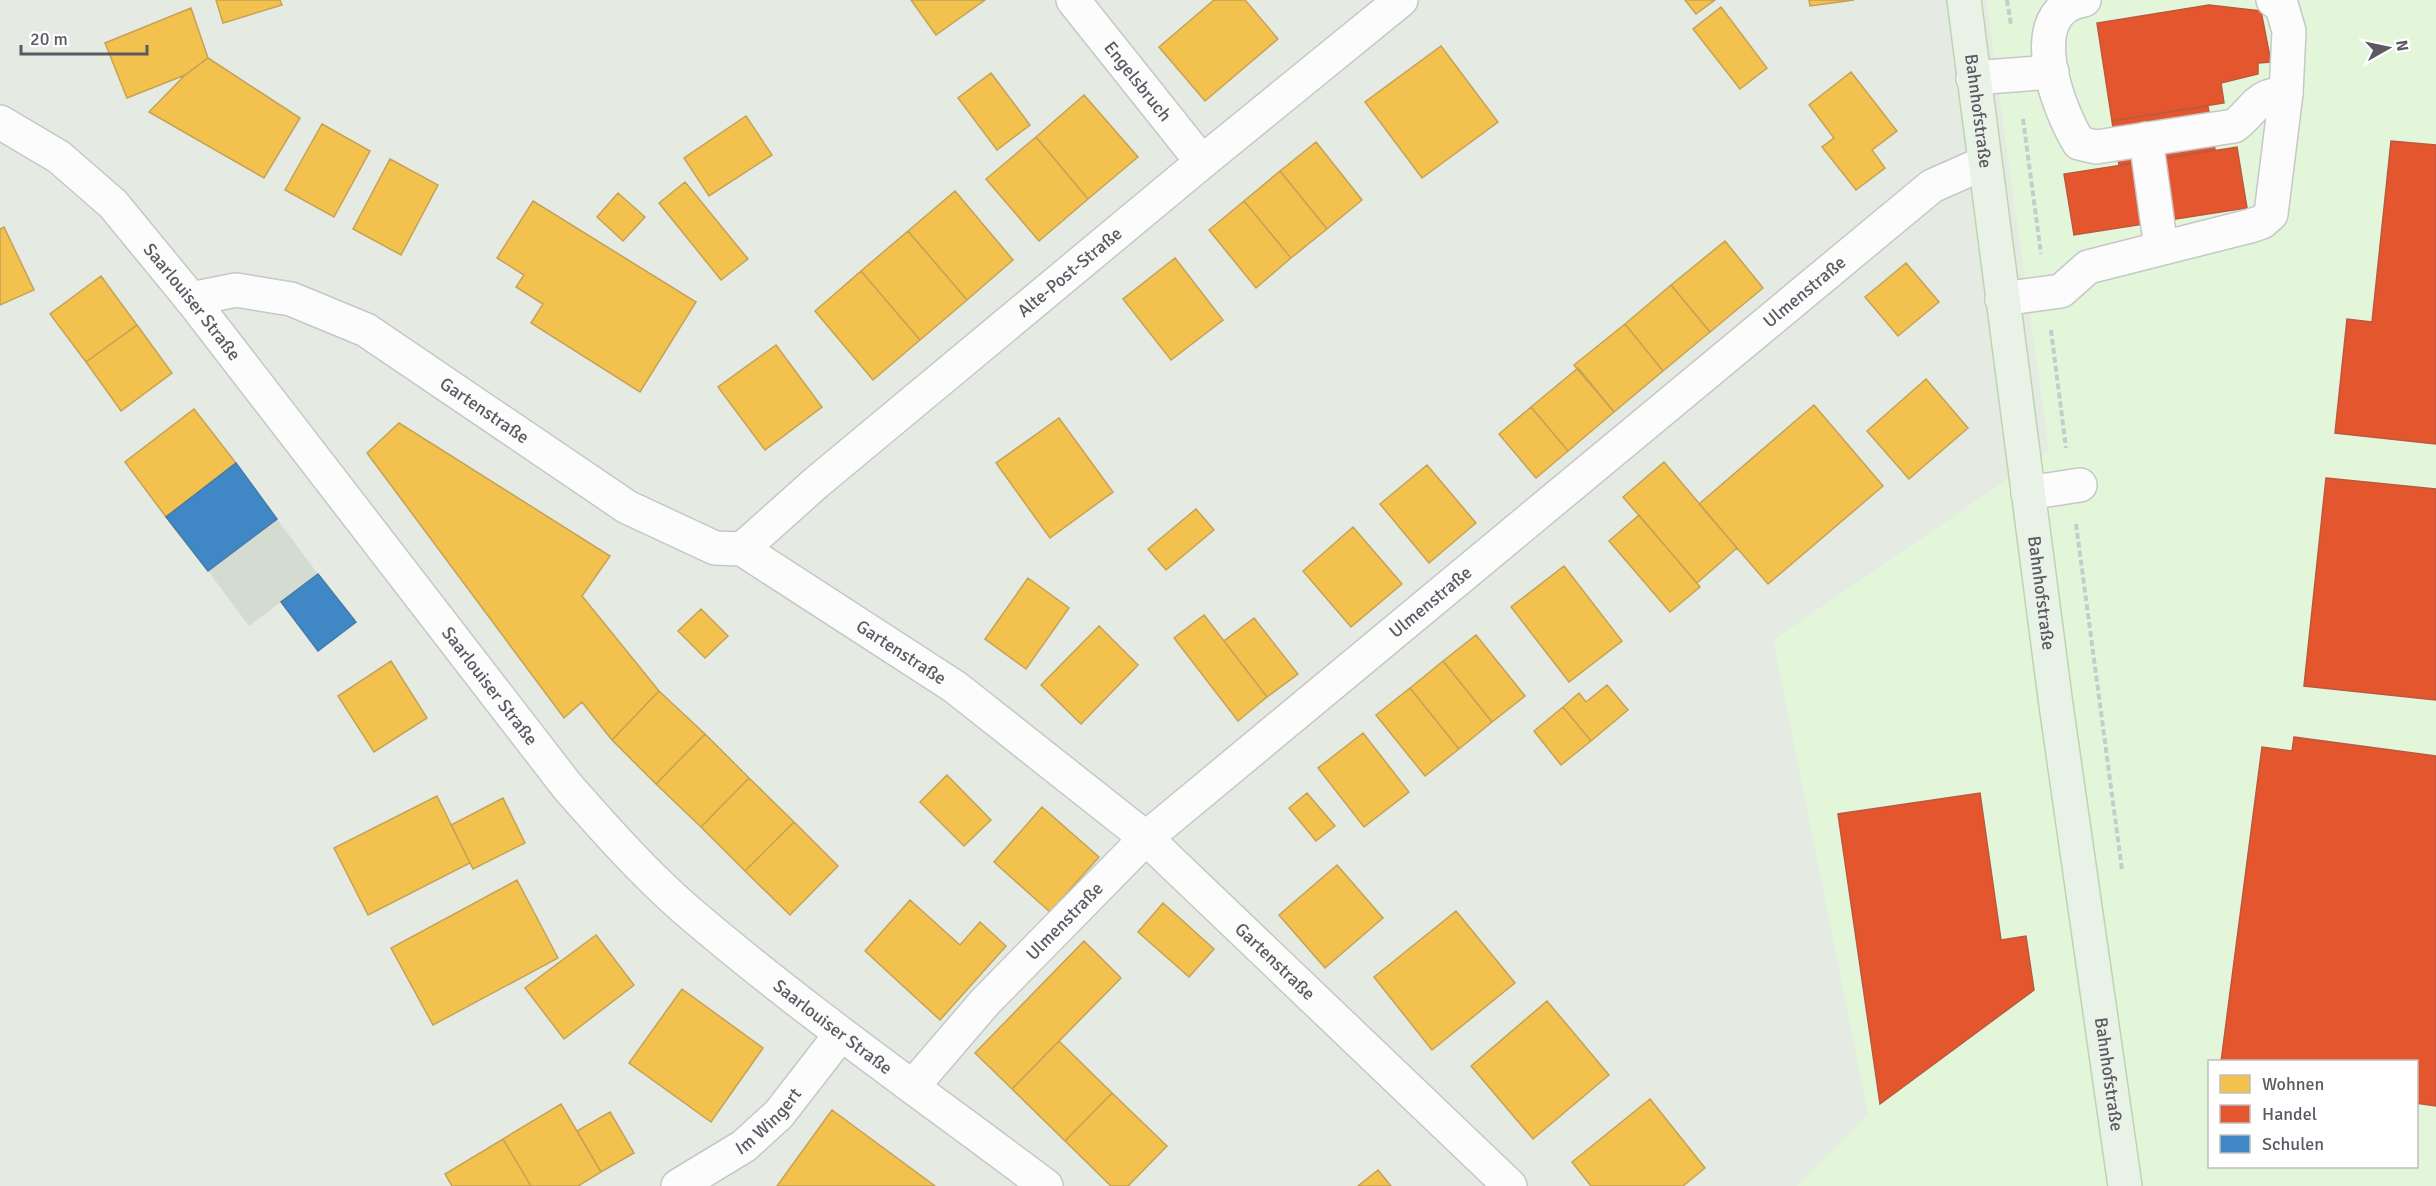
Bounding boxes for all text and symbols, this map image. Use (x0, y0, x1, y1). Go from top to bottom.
scale bar (21, 18, 147, 56)
north arrow (2358, 18, 2418, 78)
text: 20 m (30, 28, 68, 50)
street label: Engelsbruch (1099, 37, 1176, 126)
text: N (2391, 39, 2413, 53)
street label: Bahnhofstraße (1960, 53, 1997, 169)
street label: Alte-Post-Straße (1013, 222, 1126, 322)
street label: Saarlouiser Straße (139, 239, 245, 365)
street label: Ulmenstraße (1759, 251, 1850, 332)
street label: Gartenstraße (436, 372, 533, 448)
street label: Bahnhofstraße (2023, 535, 2060, 651)
street label: Ulmenstraße (1385, 561, 1476, 643)
street label: Gartenstraße (852, 615, 950, 689)
street label: Saarlouiser Straße (437, 622, 542, 750)
street label: Ulmenstraße (1021, 877, 1108, 965)
street label: Gartenstraße (1230, 918, 1320, 1005)
street label: Saarlouiser Straße (769, 975, 897, 1079)
street label: Bahnhofstraße (2090, 1016, 2128, 1133)
legend (2208, 1060, 2418, 1168)
text: Wohnen (2262, 1073, 2324, 1095)
street label: Im Wingert (732, 1083, 806, 1160)
text: Handel (2262, 1103, 2317, 1125)
text: Schulen (2262, 1133, 2324, 1155)

